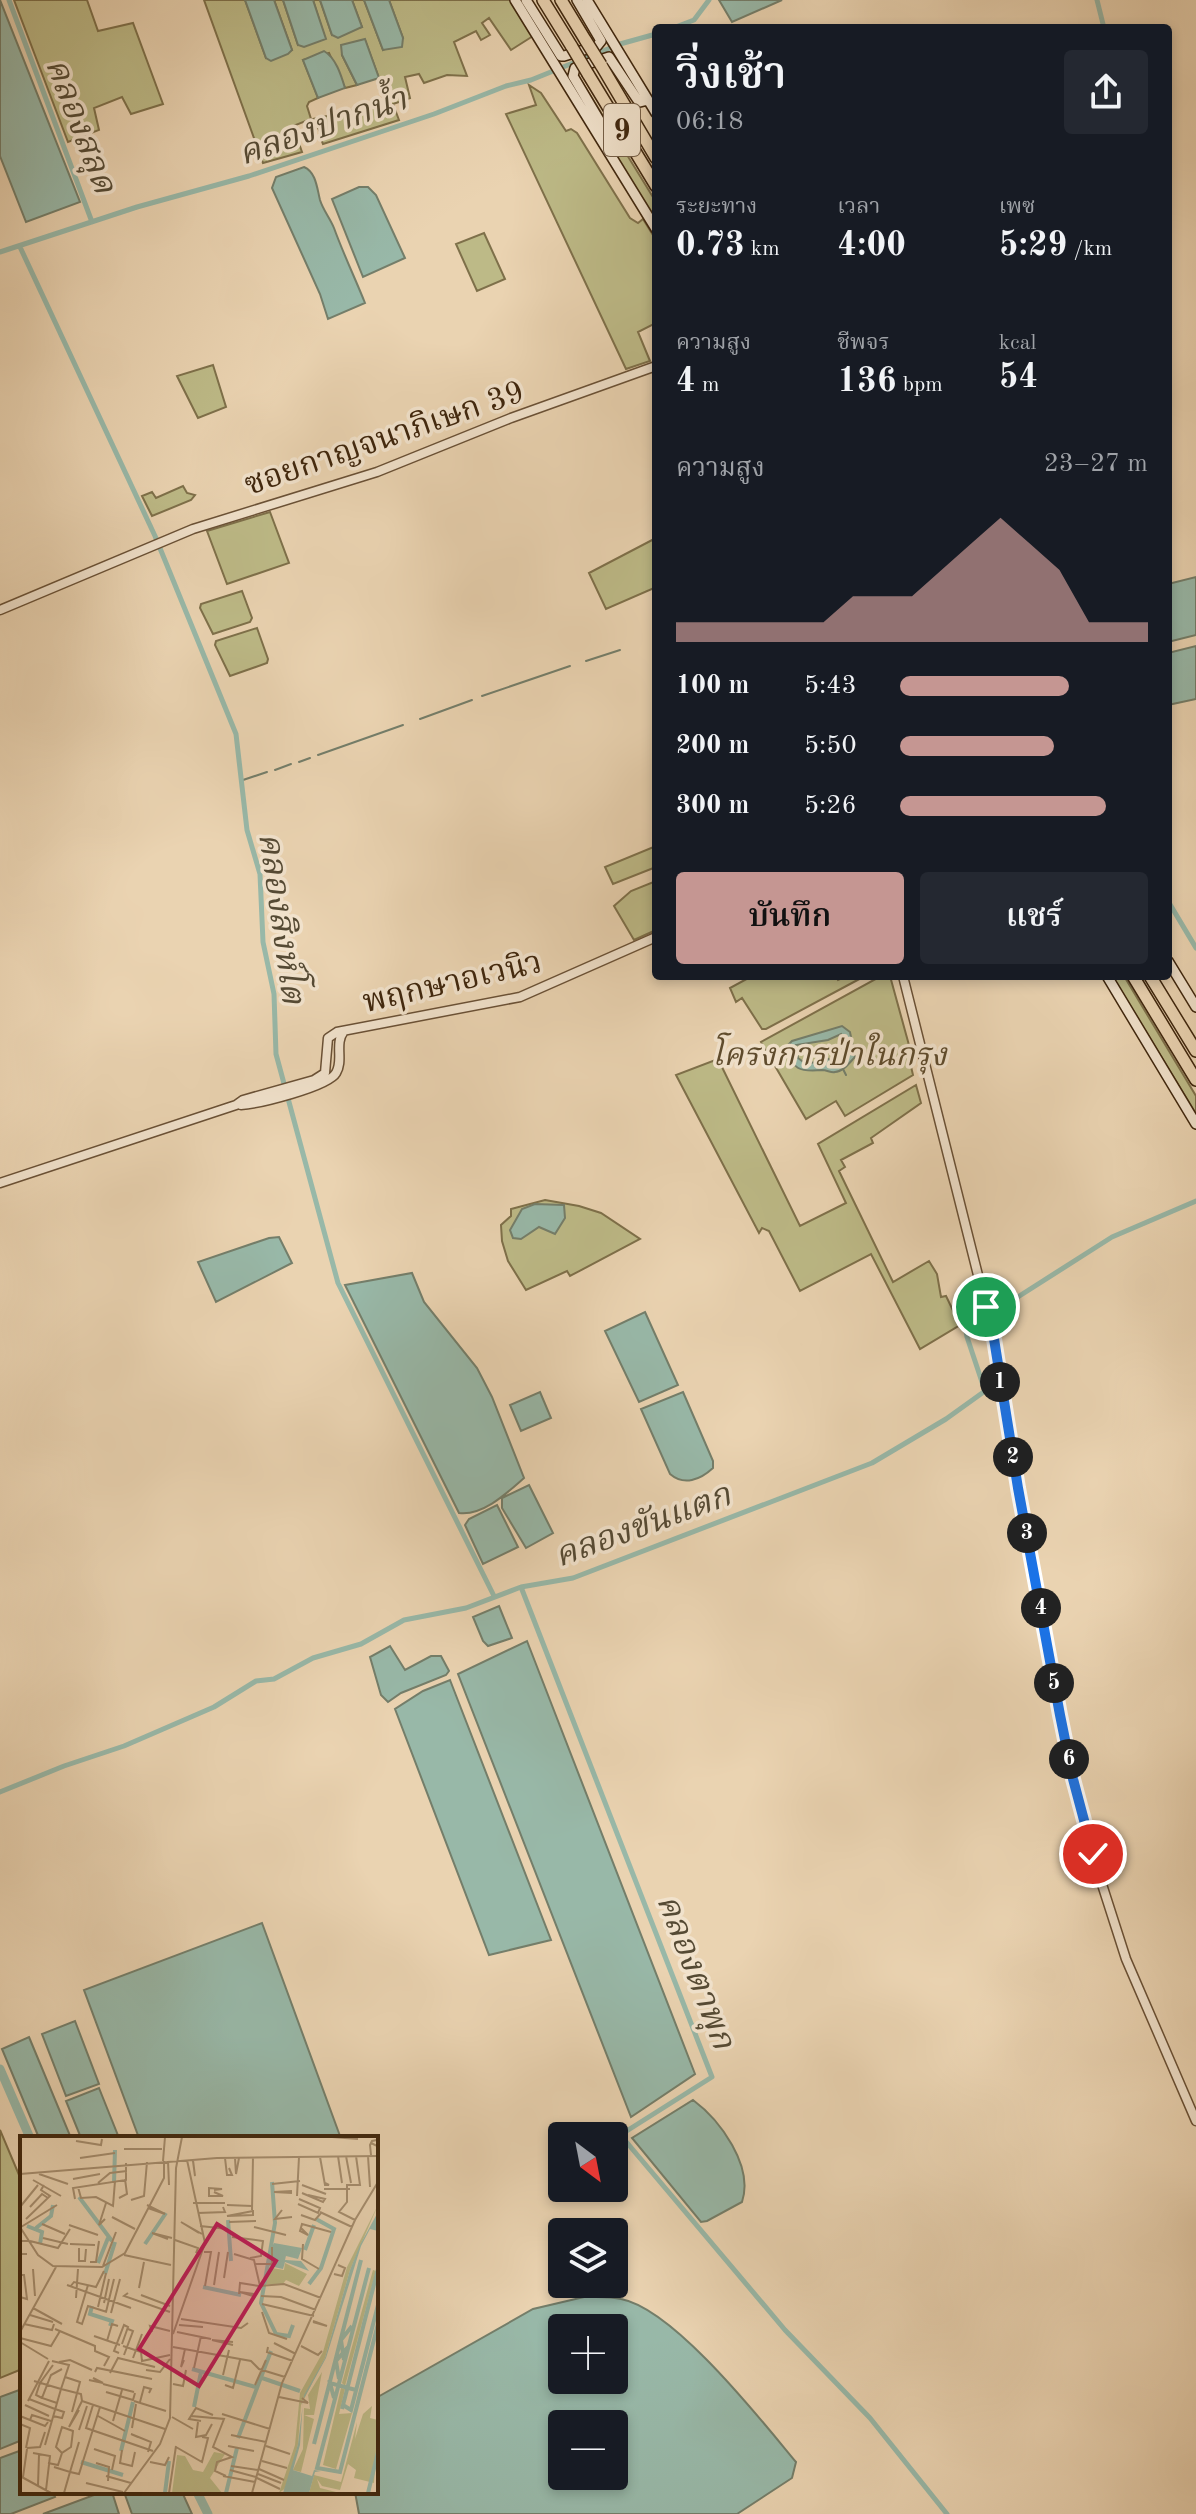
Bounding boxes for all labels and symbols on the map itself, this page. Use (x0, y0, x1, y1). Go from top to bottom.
water label: คลองสลุด (36, 54, 121, 200)
water label: คลองปากน้ำ (231, 73, 413, 172)
road number: 9 (604, 104, 640, 156)
street label: ซอยกาญจนาภิเษก 39 (240, 374, 529, 503)
water label: คลองสิงห์โต (251, 829, 318, 1007)
street label: พฤกษาอเวนิว (360, 945, 545, 1020)
park label: โครงการป่าในกรุง (711, 1032, 948, 1075)
pin (952, 1273, 1020, 1341)
pin: 1 (980, 1362, 1020, 1402)
pin: 2 (993, 1437, 1033, 1477)
water label: คลองขันแตก (550, 1477, 737, 1574)
pin: 3 (1007, 1513, 1047, 1553)
pin: 4 (1021, 1588, 1061, 1628)
pin: 5 (1034, 1663, 1074, 1703)
pin: 6 (1049, 1739, 1089, 1779)
pin (1059, 1820, 1127, 1888)
water label: คลองตาพุก (647, 1890, 740, 2056)
north arrow (548, 2122, 628, 2202)
inset map (20, 2136, 378, 2494)

